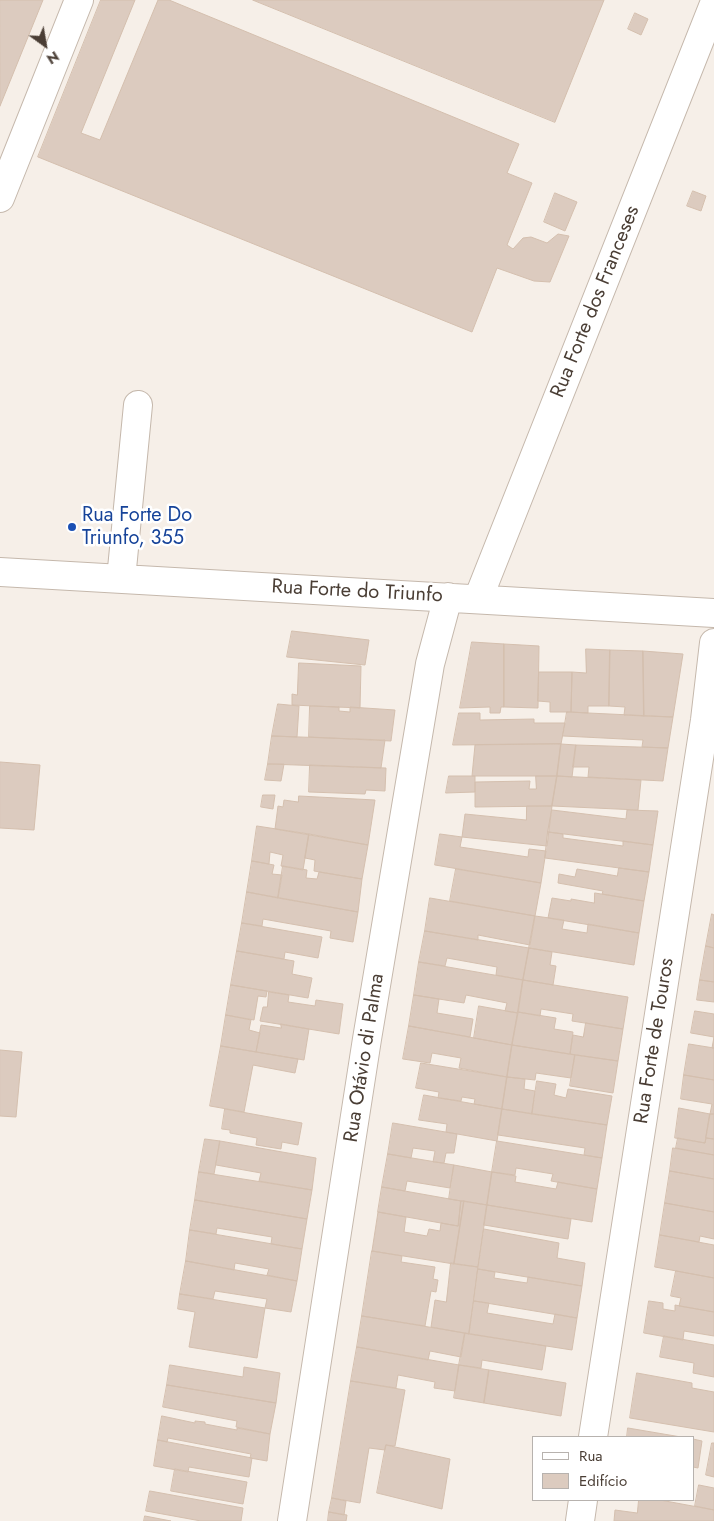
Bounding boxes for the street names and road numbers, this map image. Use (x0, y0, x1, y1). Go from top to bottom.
street label: Rua Forte dos Franceses (547, 203, 645, 401)
street label: Rua Forte do Triunfo (271, 576, 443, 608)
street label: Rua Forte de Touros (630, 956, 680, 1126)
street label: Rua Otávio di Palma (340, 972, 390, 1144)

